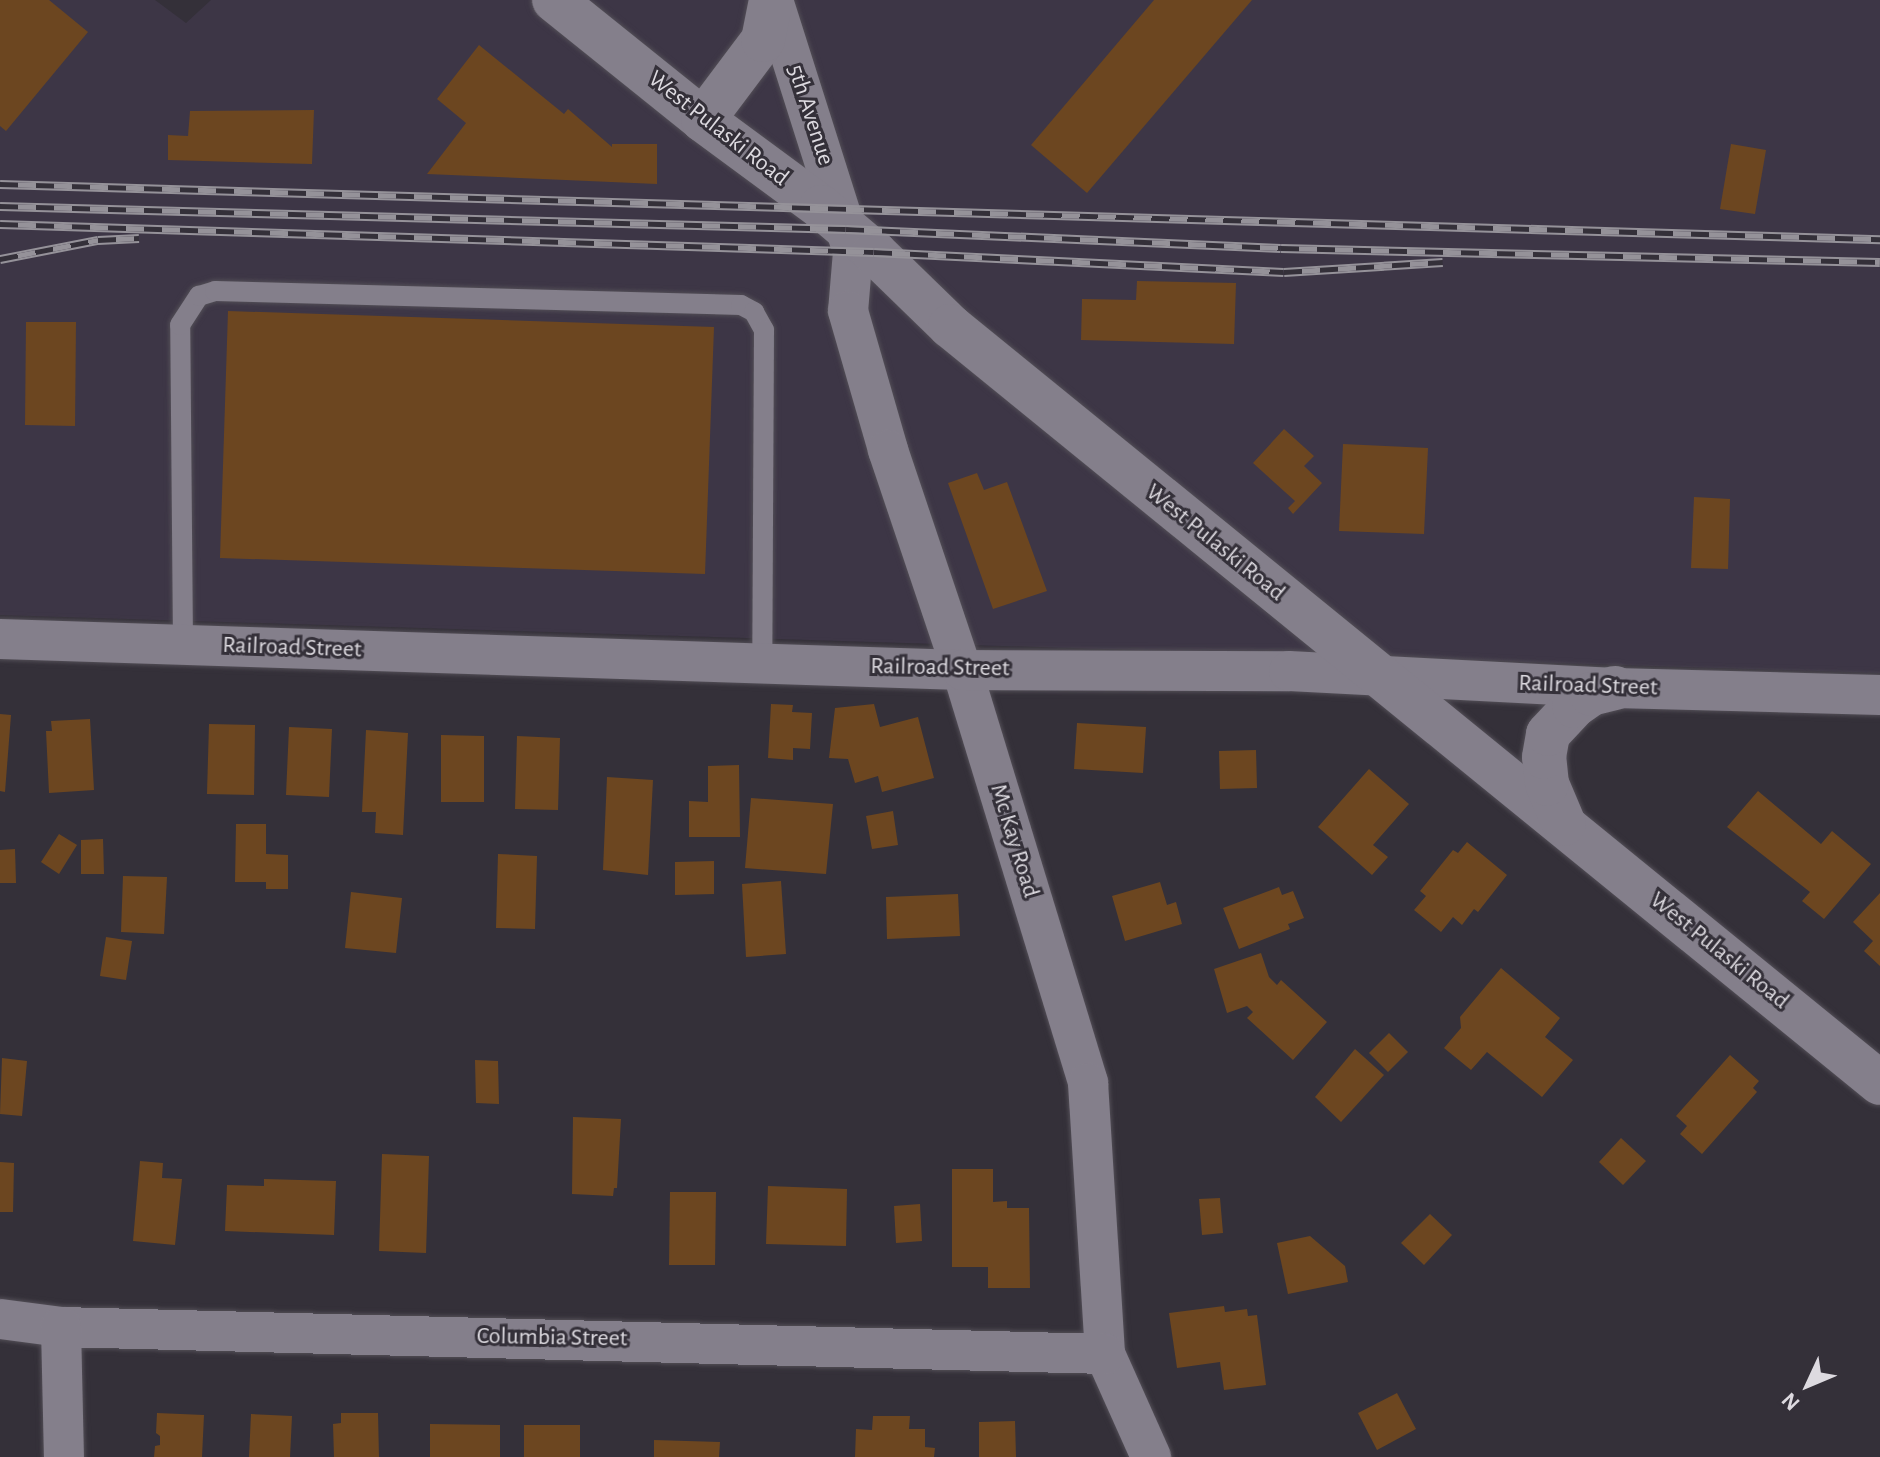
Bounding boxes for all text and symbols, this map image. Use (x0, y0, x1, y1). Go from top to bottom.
street label: 5th Avenue (780, 61, 840, 169)
street label: West Pulaski Road (642, 65, 794, 193)
street label: West Pulaski Road (1140, 478, 1290, 608)
street label: Railroad Street (222, 631, 362, 665)
street label: Railroad Street (870, 652, 1010, 684)
street label: Railroad Street (1518, 669, 1658, 703)
street label: Mc Kay Road (983, 781, 1045, 901)
street label: West Pulaski Road (1644, 886, 1794, 1016)
street label: Columbia Street (476, 1322, 628, 1354)
north arrow (1768, 1345, 1848, 1425)
text: N (1778, 1389, 1804, 1415)

